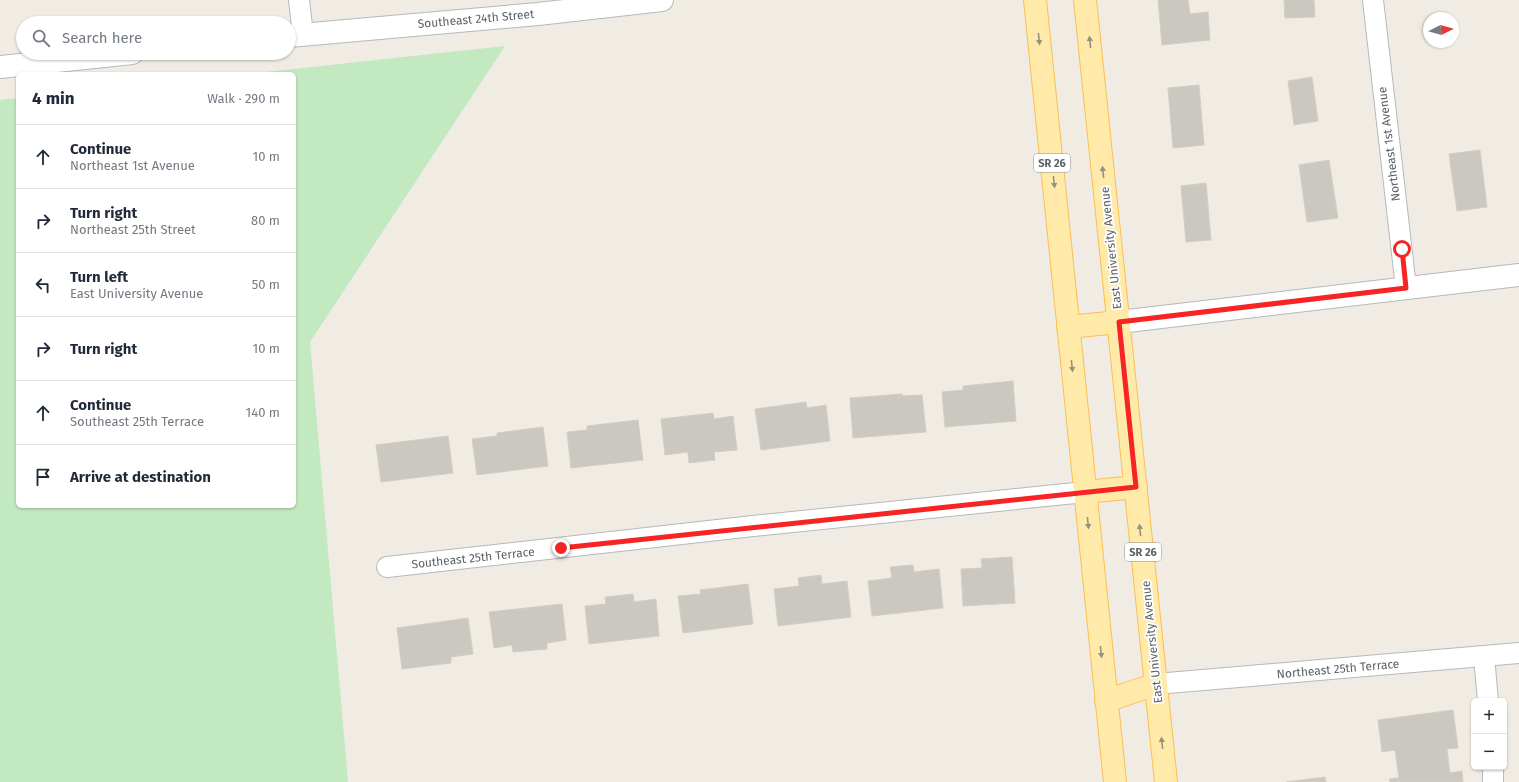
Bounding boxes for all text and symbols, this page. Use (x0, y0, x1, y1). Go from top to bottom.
street label: Southeast 24th Street (417, 7, 536, 31)
north arrow (1423, 12, 1459, 48)
search box (16, 16, 296, 60)
icon: search (30, 27, 52, 49)
text: Search here (62, 29, 142, 47)
one-way arrow (1036, 33, 1043, 45)
one-way arrow (1086, 36, 1093, 48)
street label: Northeast 1st Avenue (1375, 86, 1403, 202)
text: 4 min (32, 88, 75, 109)
text: Walk · 290 m (207, 91, 280, 106)
text: Continue (70, 140, 131, 158)
icon: ahead (32, 146, 54, 168)
text: 10 m (253, 149, 280, 164)
road number: SR 26 (1034, 154, 1070, 172)
text: Northeast 1st Avenue (70, 158, 195, 173)
one-way arrow (1100, 166, 1106, 178)
one-way arrow (1050, 176, 1057, 188)
street label: East University Avenue (1098, 186, 1124, 310)
text: Turn right (70, 204, 137, 222)
icon: right (32, 210, 54, 232)
text: 80 m (251, 213, 280, 228)
text: Northeast 25th Street (70, 222, 196, 237)
route start (1393, 240, 1411, 258)
text: Turn left (70, 268, 128, 286)
icon: left (32, 274, 54, 296)
text: 50 m (252, 277, 280, 292)
text: East University Avenue (70, 286, 203, 301)
icon: right (32, 338, 54, 360)
text: Turn right (70, 340, 137, 358)
text: 10 m (253, 341, 280, 356)
one-way arrow (1068, 360, 1075, 372)
text: Continue (70, 396, 131, 414)
icon: ahead (32, 402, 54, 424)
text: 140 m (246, 405, 280, 420)
text: Southeast 25th Terrace (70, 414, 204, 429)
icon: arrive (32, 466, 54, 488)
text: Arrive at destination (70, 468, 211, 486)
one-way arrow (1085, 517, 1091, 529)
one-way arrow (1137, 524, 1144, 536)
route end (552, 539, 570, 557)
road number: SR 26 (1125, 543, 1161, 561)
street label: Southeast 25th Terrace (411, 545, 535, 571)
street label: East University Avenue (1139, 580, 1165, 704)
one-way arrow (1098, 646, 1104, 658)
street label: Northeast 25th Terrace (1276, 657, 1400, 681)
map controls (1471, 698, 1507, 770)
button: + (1471, 698, 1507, 734)
button: − (1471, 734, 1507, 770)
one-way arrow (1159, 737, 1166, 749)

